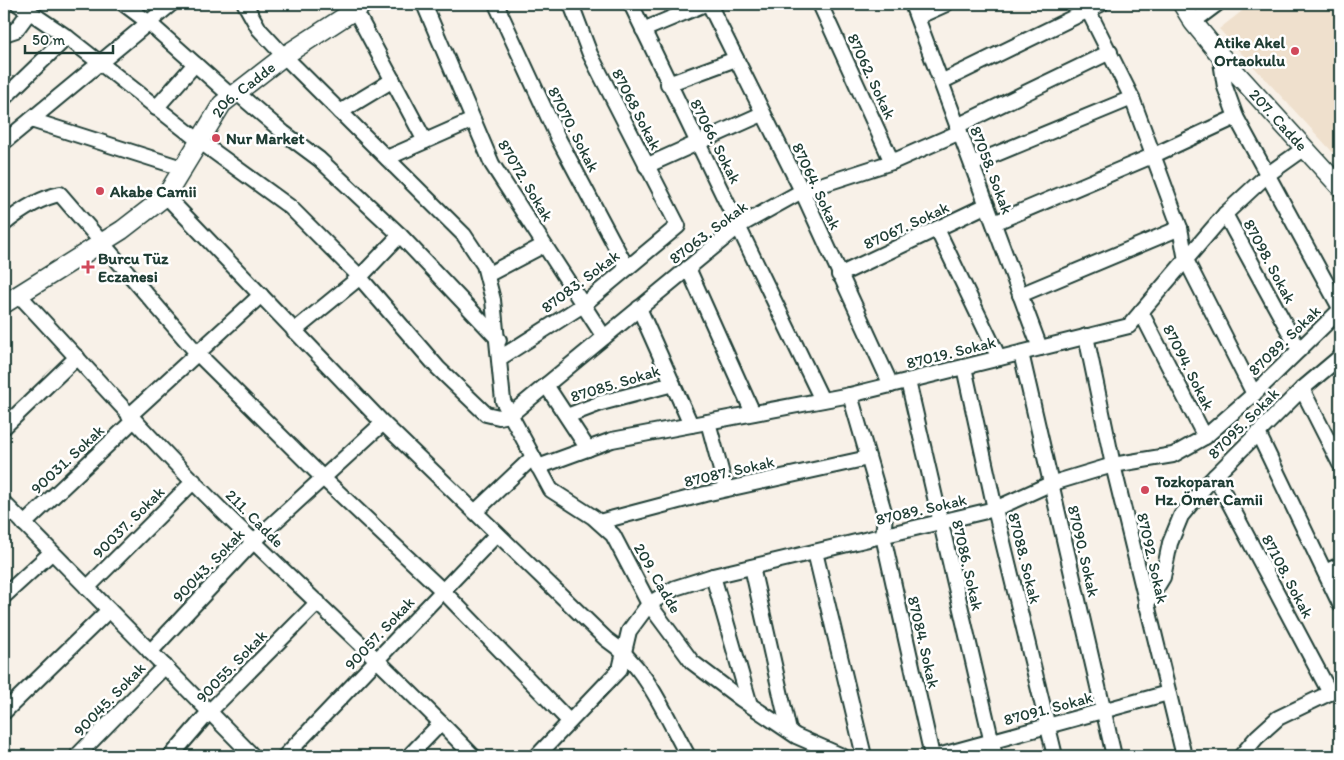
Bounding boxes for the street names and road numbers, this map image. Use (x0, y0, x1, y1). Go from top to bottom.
street label: 87062. Sokak (843, 30, 900, 122)
street label: 206. Cadde (207, 57, 279, 121)
street label: 87068 Sokak (608, 65, 665, 153)
street label: 87070. Sokak (544, 83, 603, 175)
street label: 207. Cadde (1245, 85, 1311, 155)
street label: 87066. Sokak (686, 96, 745, 187)
street label: 87058. Sokak (966, 123, 1017, 217)
street label: 87072. Sokak (494, 136, 557, 225)
street label: 87064. Sokak (788, 140, 845, 233)
street label: 87063. Sokak (666, 197, 751, 268)
street label: 87067. Sokak (861, 197, 952, 254)
street label: 87098. Sokak (1239, 216, 1300, 307)
street label: 87083. Sokak (537, 246, 623, 317)
street label: 87089. Sokak (1244, 301, 1324, 379)
street label: 87094. Sokak (1159, 321, 1218, 413)
street label: 87019. Sokak (904, 332, 998, 373)
street label: 87085. Sokak (568, 361, 662, 406)
street label: 87095. Sokak (1204, 384, 1283, 463)
street label: 90031. Sokak (27, 421, 108, 498)
street label: 87087. Sokak (682, 452, 776, 491)
street label: 90037. Sokak (88, 482, 168, 562)
street label: 211. Cadde (222, 485, 288, 551)
street label: 87089. Sokak (874, 490, 968, 529)
street label: 87090. Sokak (1064, 503, 1103, 599)
street label: 87088. Sokak (1004, 511, 1045, 606)
street label: 87092. Sokak (1133, 511, 1172, 605)
street label: 87086. Sokak (948, 518, 987, 612)
street label: 90043. Sokak (168, 524, 248, 606)
street label: 87108. Sokak (1258, 531, 1317, 621)
street label: 209. Cadde (630, 540, 685, 617)
street label: 90057. Sokak (341, 593, 418, 674)
street label: 87084. Sokak (904, 594, 943, 690)
street label: 90055. Sokak (192, 626, 271, 707)
street label: 90045. Sokak (69, 659, 149, 740)
street label: 87091. Sokak (1002, 687, 1095, 729)

